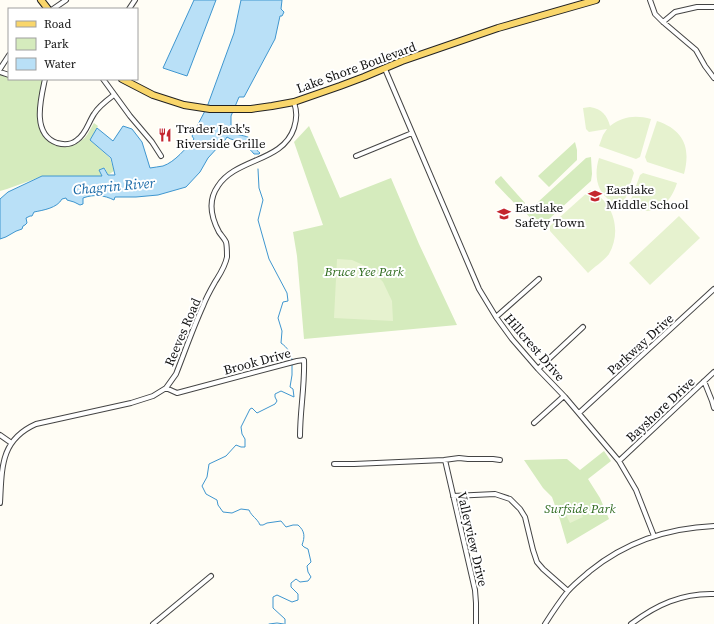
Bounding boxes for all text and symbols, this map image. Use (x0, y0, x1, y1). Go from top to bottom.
legend (8, 8, 138, 80)
text: Road (44, 16, 71, 32)
text: Park (44, 36, 69, 52)
street label: Lake Shore Boulevard (294, 38, 419, 97)
text: Water (44, 56, 76, 72)
place label: Trader Jack's Riverside Grille (176, 120, 266, 152)
restaurant icon: Trader Jack's Riverside Grille (157, 127, 173, 143)
water label: Chagrin River (72, 172, 156, 200)
place label: Eastlake Middle School (606, 181, 689, 213)
school or university icon: Eastlake Middle School (587, 188, 603, 204)
place label: Eastlake Safety Town (515, 199, 585, 231)
school or university icon: Eastlake Safety Town (496, 206, 512, 222)
park label: Bruce Yee Park (323, 263, 404, 280)
street label: Reeves Road (160, 295, 205, 369)
street label: Hillcrest Drive (501, 310, 569, 385)
street label: Parkway Drive (603, 310, 677, 379)
street label: Brook Drive (222, 344, 293, 379)
street label: Bayshore Drive (622, 373, 699, 446)
street label: Valleyview Drive (453, 490, 492, 588)
park label: Surfside Park (544, 500, 617, 517)

